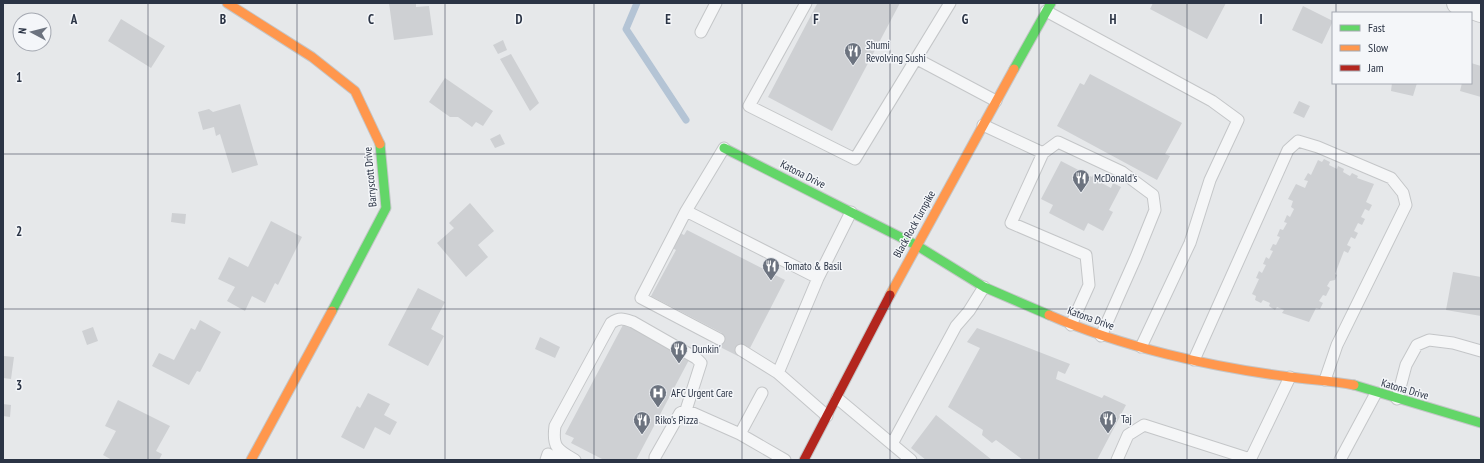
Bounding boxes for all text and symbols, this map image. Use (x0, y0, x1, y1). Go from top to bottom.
text: A (70, 11, 78, 28)
text: B (220, 11, 226, 28)
text: C (368, 11, 374, 28)
text: D (516, 11, 523, 28)
text: E (665, 11, 671, 28)
text: F (813, 11, 819, 28)
text: G (962, 11, 969, 28)
text: H (1110, 11, 1117, 28)
text: I (1259, 11, 1263, 28)
north arrow (12, 12, 52, 52)
legend (1332, 12, 1472, 84)
text: Fast (1368, 20, 1386, 35)
text: N (15, 27, 29, 35)
place label: Shumi Revolving Sushi (866, 38, 926, 65)
text: Slow (1368, 40, 1389, 55)
restaurant icon: Shumi Revolving Sushi (843, 41, 863, 66)
text: Jam (1367, 60, 1384, 75)
text: 1 (16, 69, 22, 86)
street label: Barryscott Drive (360, 146, 380, 208)
street label: Katona Drive (778, 157, 828, 192)
restaurant icon: McDonald's (1071, 168, 1091, 193)
place label: McDonald's (1094, 171, 1137, 185)
street label: Black Rock Turnpike (890, 188, 938, 260)
text: 2 (16, 223, 22, 240)
restaurant icon: Tomato & Basil (761, 256, 781, 281)
place label: Tomato & Basil (784, 259, 842, 273)
street label: Katona Drive (1066, 303, 1117, 333)
restaurant icon: Dunkin' (669, 339, 689, 364)
place label: Dunkin' (692, 342, 721, 356)
street label: Katona Drive (1380, 376, 1431, 403)
text: 3 (16, 377, 22, 394)
hospital icon: AFC Urgent Care (648, 383, 668, 408)
place label: AFC Urgent Care (671, 386, 733, 400)
restaurant icon: Taj (1098, 409, 1118, 434)
restaurant icon: Riko's Pizza (632, 410, 652, 435)
place label: Taj (1121, 412, 1132, 426)
place label: Riko's Pizza (655, 413, 698, 427)

